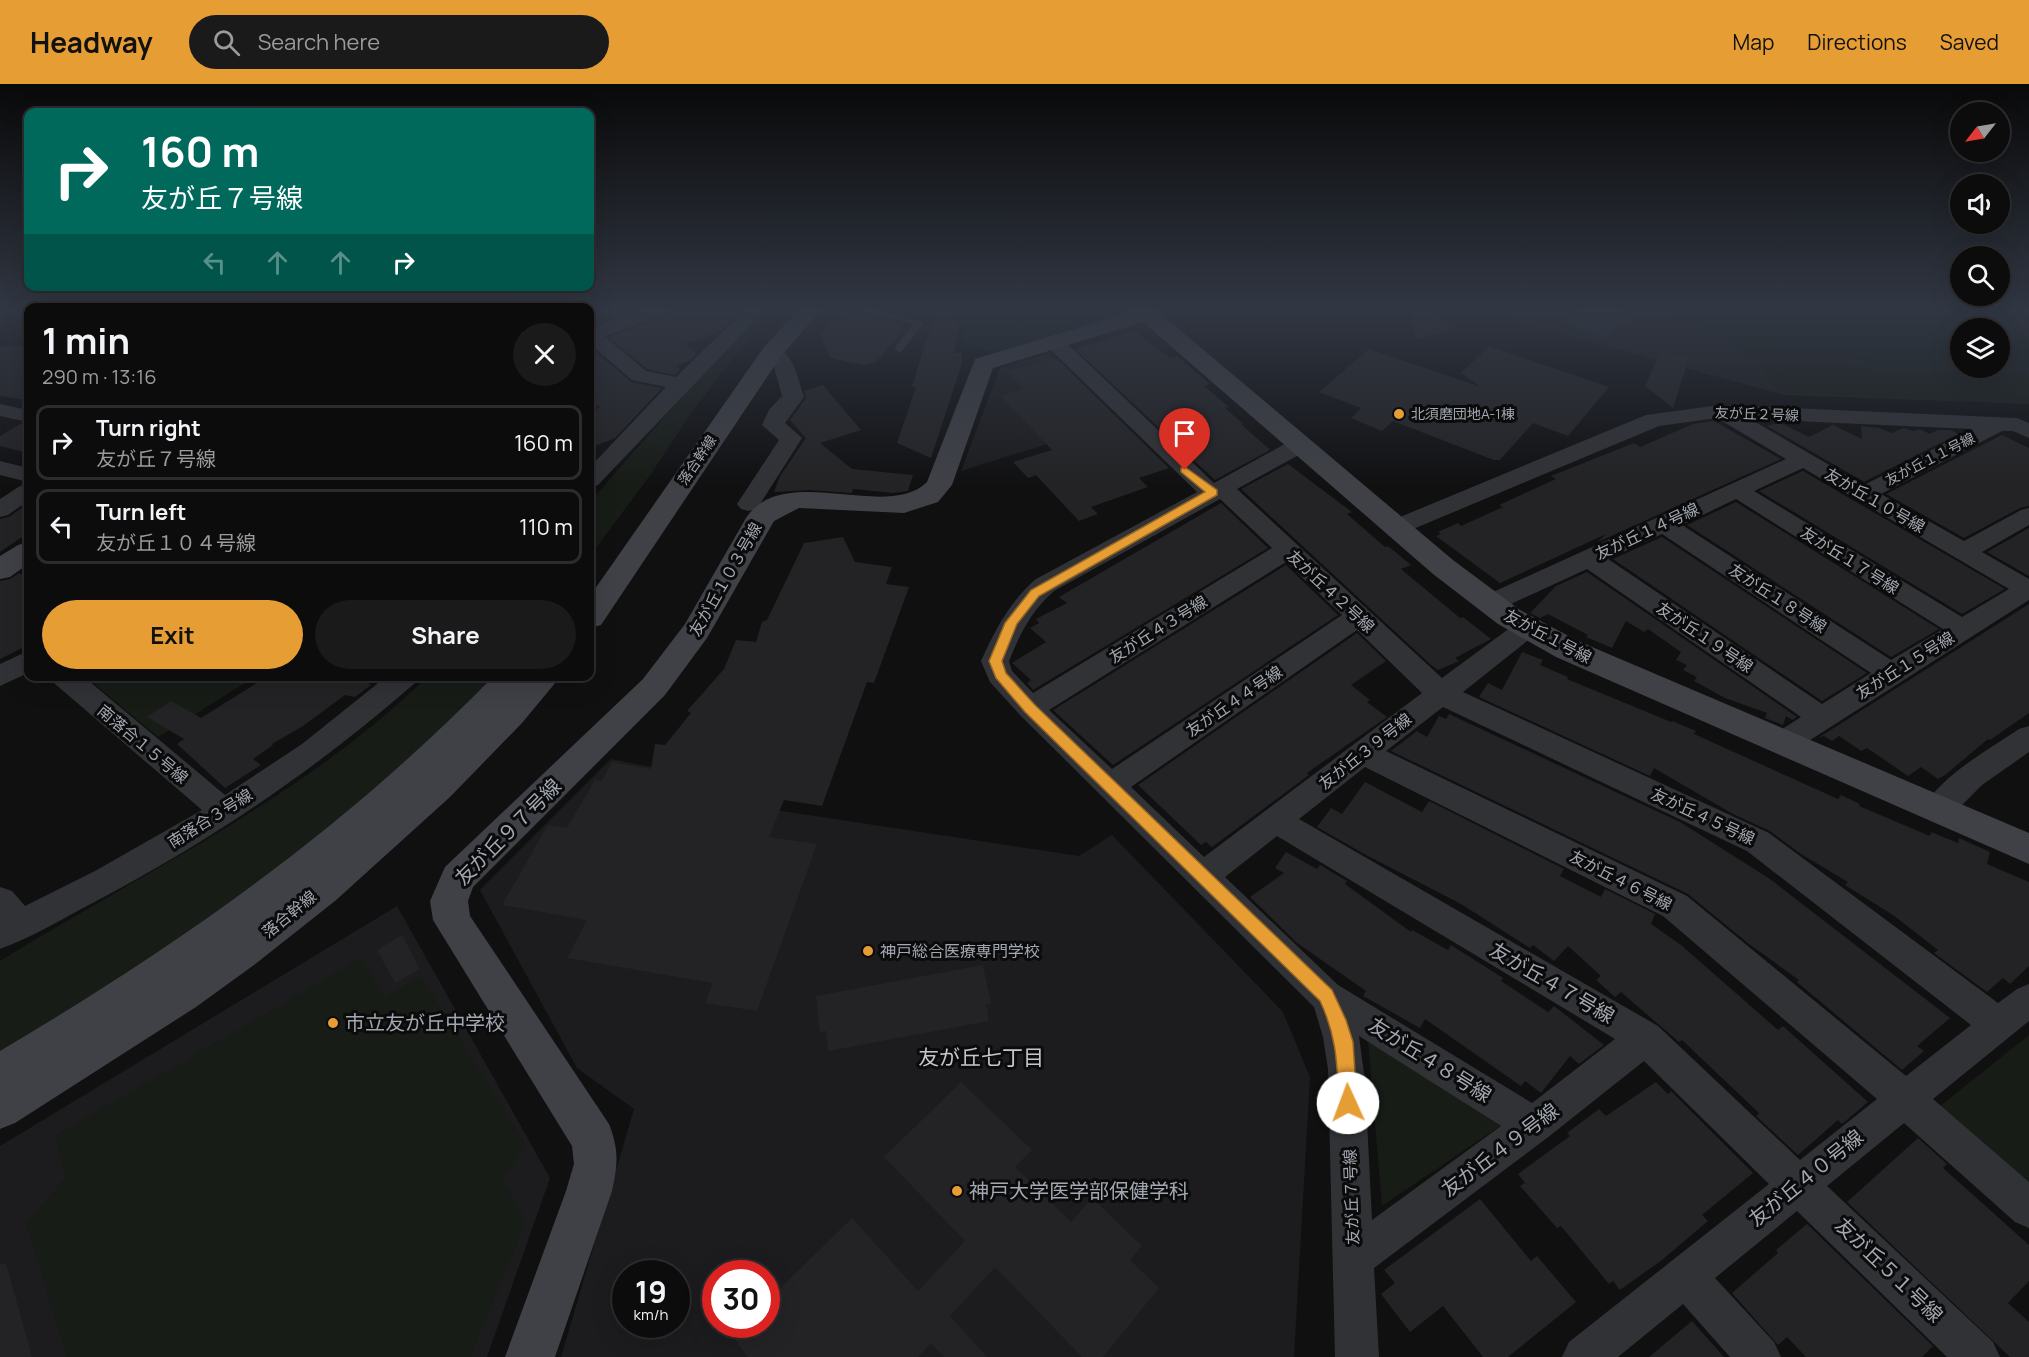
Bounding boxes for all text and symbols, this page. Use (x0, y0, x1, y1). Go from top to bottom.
search box (189, 15, 609, 69)
text: Headway (30, 23, 153, 61)
icon: search (210, 26, 243, 59)
text: Search here (258, 27, 380, 57)
text: Map (1733, 28, 1774, 56)
text: Directions (1807, 28, 1907, 56)
text: Saved (1940, 28, 1999, 56)
north arrow (1950, 102, 2010, 162)
map controls (1950, 102, 2010, 378)
text: 160 m (141, 122, 259, 180)
icon: right (42, 132, 120, 210)
button: sound (1950, 174, 2010, 234)
text: 友が丘７号線 (141, 179, 303, 216)
icon: left (198, 246, 231, 279)
icon: ahead (261, 246, 294, 279)
icon: ahead (324, 246, 357, 279)
icon: right (387, 246, 420, 279)
button: search (1950, 246, 2010, 306)
text: 1 min (42, 316, 130, 365)
button: layers (1950, 318, 2010, 378)
button: close (513, 323, 576, 386)
text: 290 m · 13:16 (42, 363, 157, 390)
street label: 友が丘２号線 (1715, 403, 1799, 424)
place label: 北須磨団地A-1棟 (1411, 404, 1515, 423)
marker: 北須磨団地A-1棟 (1392, 407, 1406, 421)
pin (1159, 408, 1210, 470)
text: Turn right (96, 413, 201, 443)
icon: arrive (1168, 417, 1201, 450)
icon: right (45, 426, 78, 459)
text: 160 m (514, 428, 573, 458)
street label: 友が丘１１号線 (1882, 428, 1978, 489)
street label: 落合幹線 (673, 431, 720, 488)
text: 友が丘７号線 (96, 445, 216, 472)
street label: 友が丘１０号線 (1821, 462, 1929, 538)
text: Turn left (96, 497, 186, 527)
street label: 友が丘１４号線 (1592, 497, 1702, 565)
icon: left (45, 510, 78, 543)
text: 110 m (519, 512, 573, 542)
street label: 友が丘１０３号線 (683, 518, 767, 640)
street label: 友が丘１７号線 (1797, 521, 1903, 599)
text: 友が丘１０４号線 (96, 529, 256, 556)
street label: 友が丘４２号線 (1283, 545, 1379, 637)
street label: 友が丘１８号線 (1725, 558, 1831, 638)
street label: 友が丘４３号線 (1105, 590, 1211, 668)
street label: 友が丘１９号線 (1652, 597, 1758, 677)
button: Exit (42, 600, 303, 669)
button: Share (315, 600, 576, 669)
street label: 友が丘１号線 (1500, 604, 1596, 668)
street label: 友が丘１５号線 (1852, 626, 1958, 704)
street label: 友が丘４４号線 (1181, 661, 1287, 741)
street label: 南落合１５号線 (93, 700, 193, 788)
street label: 友が丘３９号線 (1314, 708, 1416, 794)
street label: 友が丘９７号線 (449, 773, 567, 891)
street label: 友が丘４５号線 (1648, 782, 1758, 850)
street label: 南落合３号線 (163, 783, 257, 853)
street label: 友が丘４６号線 (1566, 845, 1676, 915)
street label: 落合幹線 (257, 885, 321, 943)
street label: 友が丘４７号線 (1485, 936, 1620, 1029)
place label: 神戸総合医療専門学校 (880, 940, 1040, 962)
marker: 神戸総合医療専門学校 (861, 944, 875, 958)
place label: 市立友が丘中学校 (345, 1009, 505, 1036)
street label: 友が丘４８号線 (1364, 1011, 1497, 1108)
marker: 市立友が丘中学校 (326, 1016, 340, 1030)
district label: 友が丘七丁目 (918, 1043, 1044, 1071)
position arrow (1316, 1071, 1380, 1135)
street label: 友が丘４９号線 (1436, 1097, 1564, 1203)
street label: 友が丘４０号線 (1743, 1123, 1869, 1232)
street label: 友が丘７号線 (1338, 1149, 1364, 1245)
place label: 神戸大学医学部保健学科 (969, 1177, 1189, 1204)
marker: 神戸大学医学部保健学科 (950, 1184, 964, 1198)
street label: 友が丘５１号線 (1830, 1211, 1949, 1328)
speed limit sign: 30 (702, 1260, 780, 1338)
text: 19 (635, 1271, 667, 1312)
text: km/h (634, 1304, 668, 1325)

